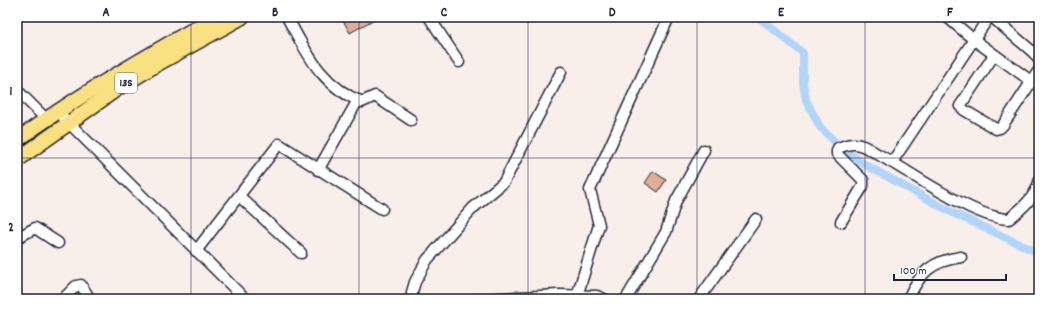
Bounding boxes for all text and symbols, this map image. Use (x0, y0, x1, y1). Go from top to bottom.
text: A (102, 4, 110, 23)
text: B (272, 4, 278, 23)
text: C (441, 4, 448, 23)
text: D (609, 4, 616, 23)
text: E (778, 4, 785, 23)
text: F (947, 4, 953, 23)
road number: 13S (115, 73, 137, 93)
text: 1 (10, 83, 13, 102)
text: 2 (8, 219, 14, 238)
scale bar (894, 256, 1006, 282)
text: 100 m (900, 263, 927, 280)

